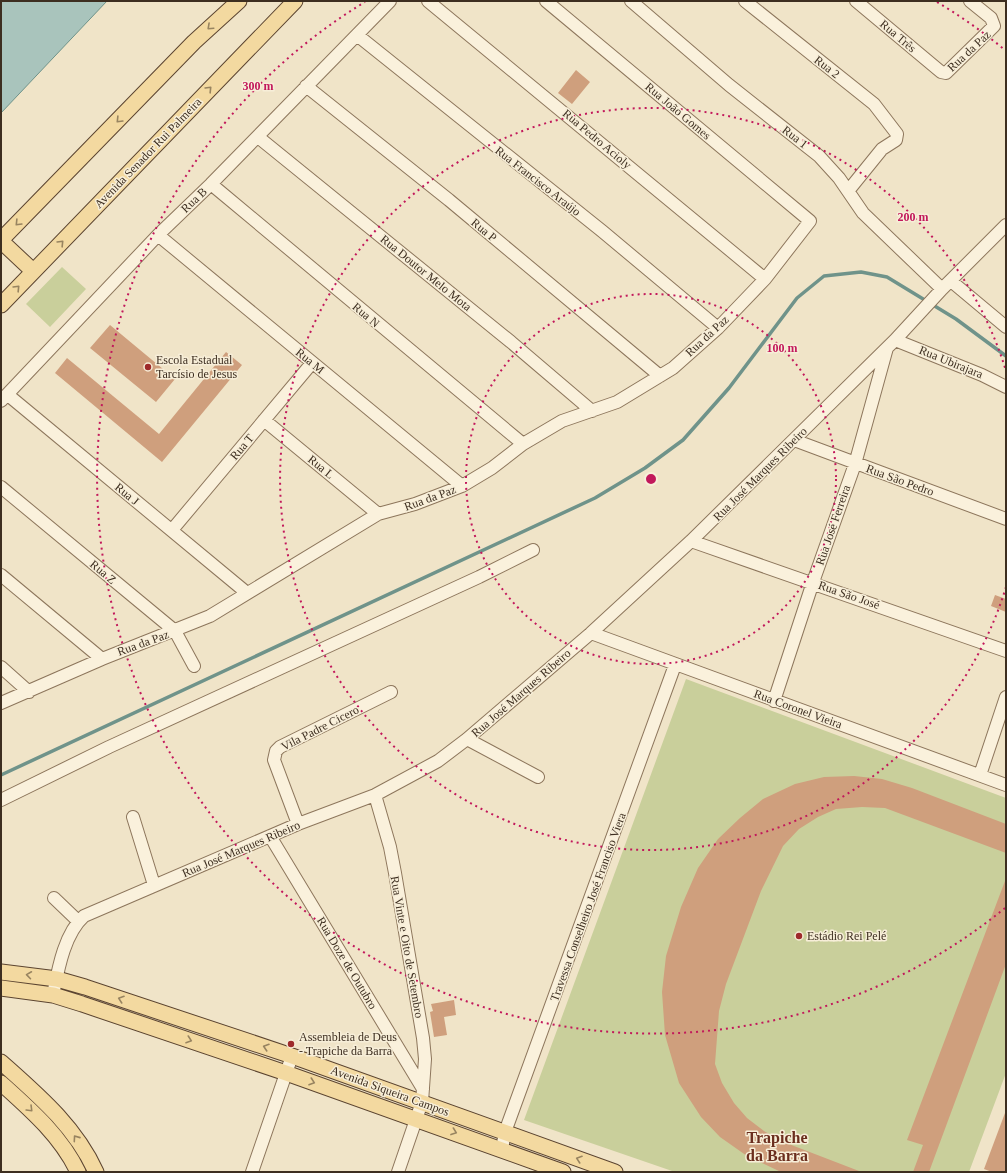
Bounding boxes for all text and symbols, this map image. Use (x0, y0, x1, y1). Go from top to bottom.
street label: Rua Três (877, 17, 919, 55)
one-way arrow (208, 23, 215, 30)
street label: Rua da Paz (944, 27, 994, 75)
street label: Rua 2 (812, 53, 842, 81)
text: 300 m (243, 79, 274, 93)
street label: Rua João Gomes (642, 79, 714, 143)
one-way arrow (204, 86, 212, 94)
street label: Avenida Senador Rui Palmeira (92, 94, 205, 211)
street label: Rua Pedro Acioly (560, 106, 634, 172)
one-way arrow (116, 115, 124, 123)
street label: Rua 1 (780, 123, 810, 151)
street label: Rua Francisco Araújo (492, 143, 584, 219)
street label: Rua B (178, 184, 210, 216)
text: 200 m (898, 210, 929, 224)
street label: Rua P (468, 215, 500, 245)
one-way arrow (15, 218, 23, 226)
street label: Rua Doutor Melo Mota (378, 232, 475, 314)
one-way arrow (56, 240, 64, 248)
one-way arrow (12, 285, 20, 293)
street label: Rua N (350, 300, 383, 331)
street label: Rua da Paz (682, 312, 732, 360)
text: 100 m (767, 341, 798, 355)
street label: Rua Ubirajara (917, 343, 986, 381)
street label: Rua M (293, 345, 327, 377)
place label: Escola Estadual Tarcísio de Jesus (156, 353, 237, 381)
marker: Escola Estadual Tarcísio de Jesus (143, 362, 153, 372)
street label: Rua José Marques Ribeiro (710, 424, 810, 524)
street label: Rua T (227, 431, 257, 463)
street label: Rua L (305, 452, 337, 482)
street label: Rua São Pedro (864, 461, 936, 499)
centre of rings (644, 472, 658, 486)
street label: Rua J (112, 480, 142, 508)
street label: Rua da Paz (402, 482, 458, 514)
street label: Rua José Ferreira (813, 482, 854, 567)
street label: Rua Z (87, 557, 119, 587)
street label: Rua São José (816, 578, 882, 612)
street label: Rua da Paz (115, 627, 171, 659)
street label: Rua José Marques Ribeiro (468, 646, 574, 740)
street label: Rua Coronel Vieira (752, 687, 845, 732)
street label: Vila Padre Cicero (279, 702, 361, 754)
street label: Travessa Conselheiro José Franciso Viera (547, 810, 629, 1003)
street label: Rua José Marques Ribeiro (180, 818, 302, 880)
street label: Rua Vinte e Oito de Setembro (388, 875, 426, 1019)
street label: Rua Doze de Outubro (314, 914, 380, 1012)
place label: Estádio Rei Pelé (807, 929, 886, 943)
marker: Estádio Rei Pelé (794, 931, 804, 941)
one-way arrow (26, 971, 32, 980)
one-way arrow (118, 995, 125, 1004)
place label: Assembleia de Deus - Trapiche da Barra (299, 1030, 397, 1058)
one-way arrow (185, 1035, 192, 1044)
marker: Assembleia de Deus - Trapiche da Barra (286, 1039, 296, 1049)
one-way arrow (263, 1043, 270, 1052)
street label: Avenida Siqueira Campos (329, 1063, 451, 1119)
one-way arrow (308, 1077, 315, 1086)
one-way arrow (25, 1105, 33, 1112)
one-way arrow (450, 1127, 457, 1136)
district label: Trapiche da Barra (746, 1129, 808, 1164)
one-way arrow (74, 1136, 81, 1143)
one-way arrow (575, 1156, 582, 1164)

